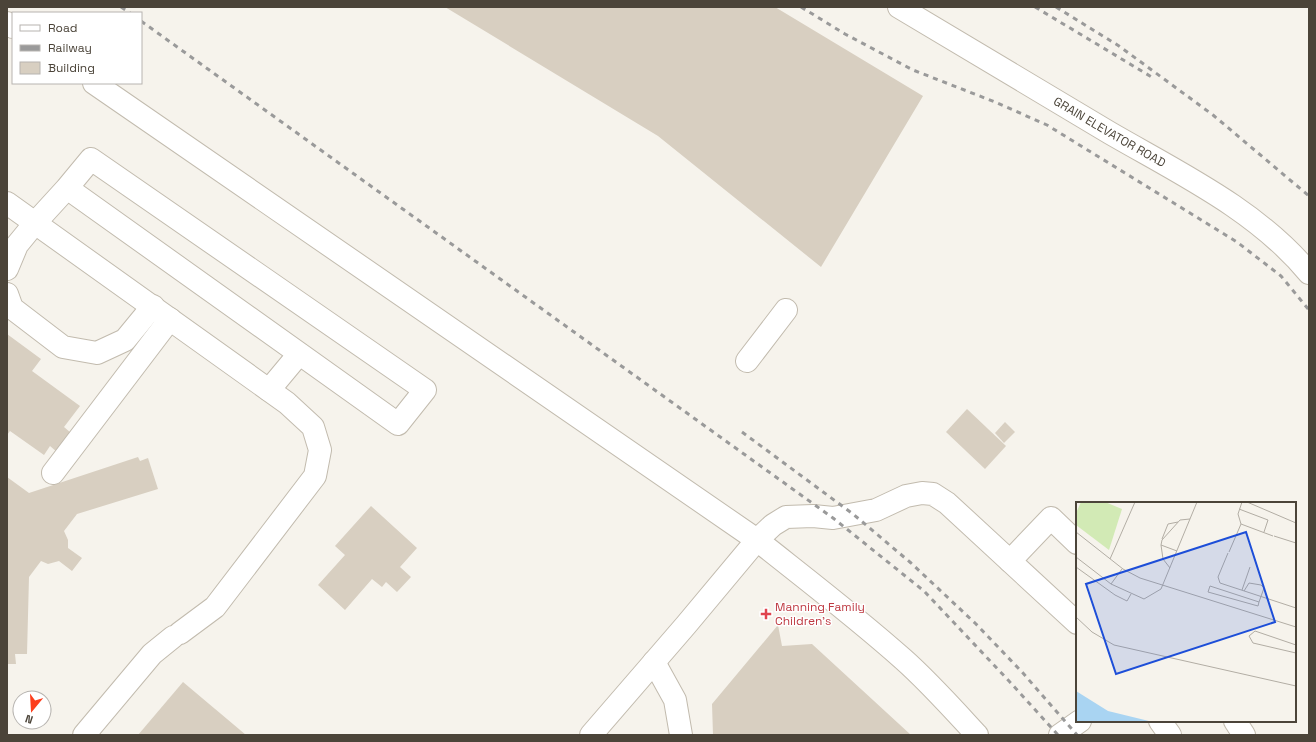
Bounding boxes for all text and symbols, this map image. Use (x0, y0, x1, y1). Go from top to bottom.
legend (12, 12, 142, 84)
text: Road (48, 20, 77, 36)
text: Railway (48, 40, 92, 56)
text: Building (48, 60, 95, 76)
street label: GRAIN ELEVATOR ROAD (1051, 93, 1169, 171)
inset map (1076, 502, 1296, 722)
place label: Manning Family Children's (775, 599, 865, 629)
marker: Manning Family Children's (760, 608, 772, 620)
north arrow (12, 690, 52, 730)
text: N (23, 712, 35, 727)

